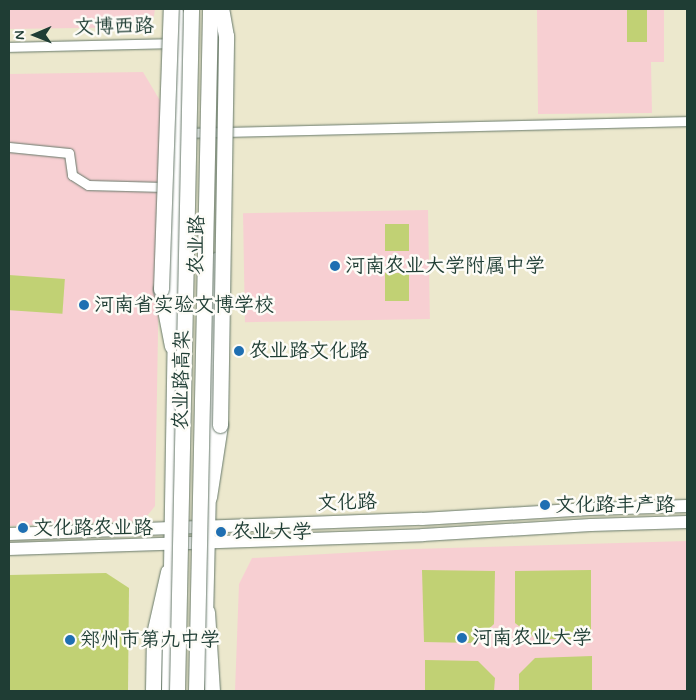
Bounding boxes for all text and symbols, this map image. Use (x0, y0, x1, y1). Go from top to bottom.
north arrow (10, 10, 60, 60)
street label: 文博西路 (74, 14, 154, 40)
text: N (11, 30, 29, 40)
street label: 农业路 (184, 215, 210, 275)
place label: 河南农业大学附属中学 (345, 254, 545, 278)
marker: 河南农业大学附属中学 (329, 260, 341, 272)
place label: 河南省实验文博学校 (94, 293, 274, 317)
marker: 河南省实验文博学校 (78, 299, 90, 311)
street label: 农业路高架 (169, 330, 195, 430)
place label: 农业路文化路 (249, 339, 369, 363)
marker: 农业路文化路 (233, 345, 245, 357)
street label: 文化路 (317, 490, 377, 516)
place label: 文化路丰产路 (555, 493, 675, 517)
marker: 文化路丰产路 (539, 499, 551, 511)
place label: 文化路农业路 (33, 516, 153, 540)
place label: 农业大学 (232, 520, 312, 544)
marker: 文化路农业路 (17, 522, 29, 534)
marker: 农业大学 (214, 525, 228, 539)
place label: 河南农业大学 (472, 626, 592, 650)
place label: 郑州市第九中学 (80, 628, 220, 652)
marker: 河南农业大学 (456, 632, 468, 644)
marker: 郑州市第九中学 (64, 634, 76, 646)

